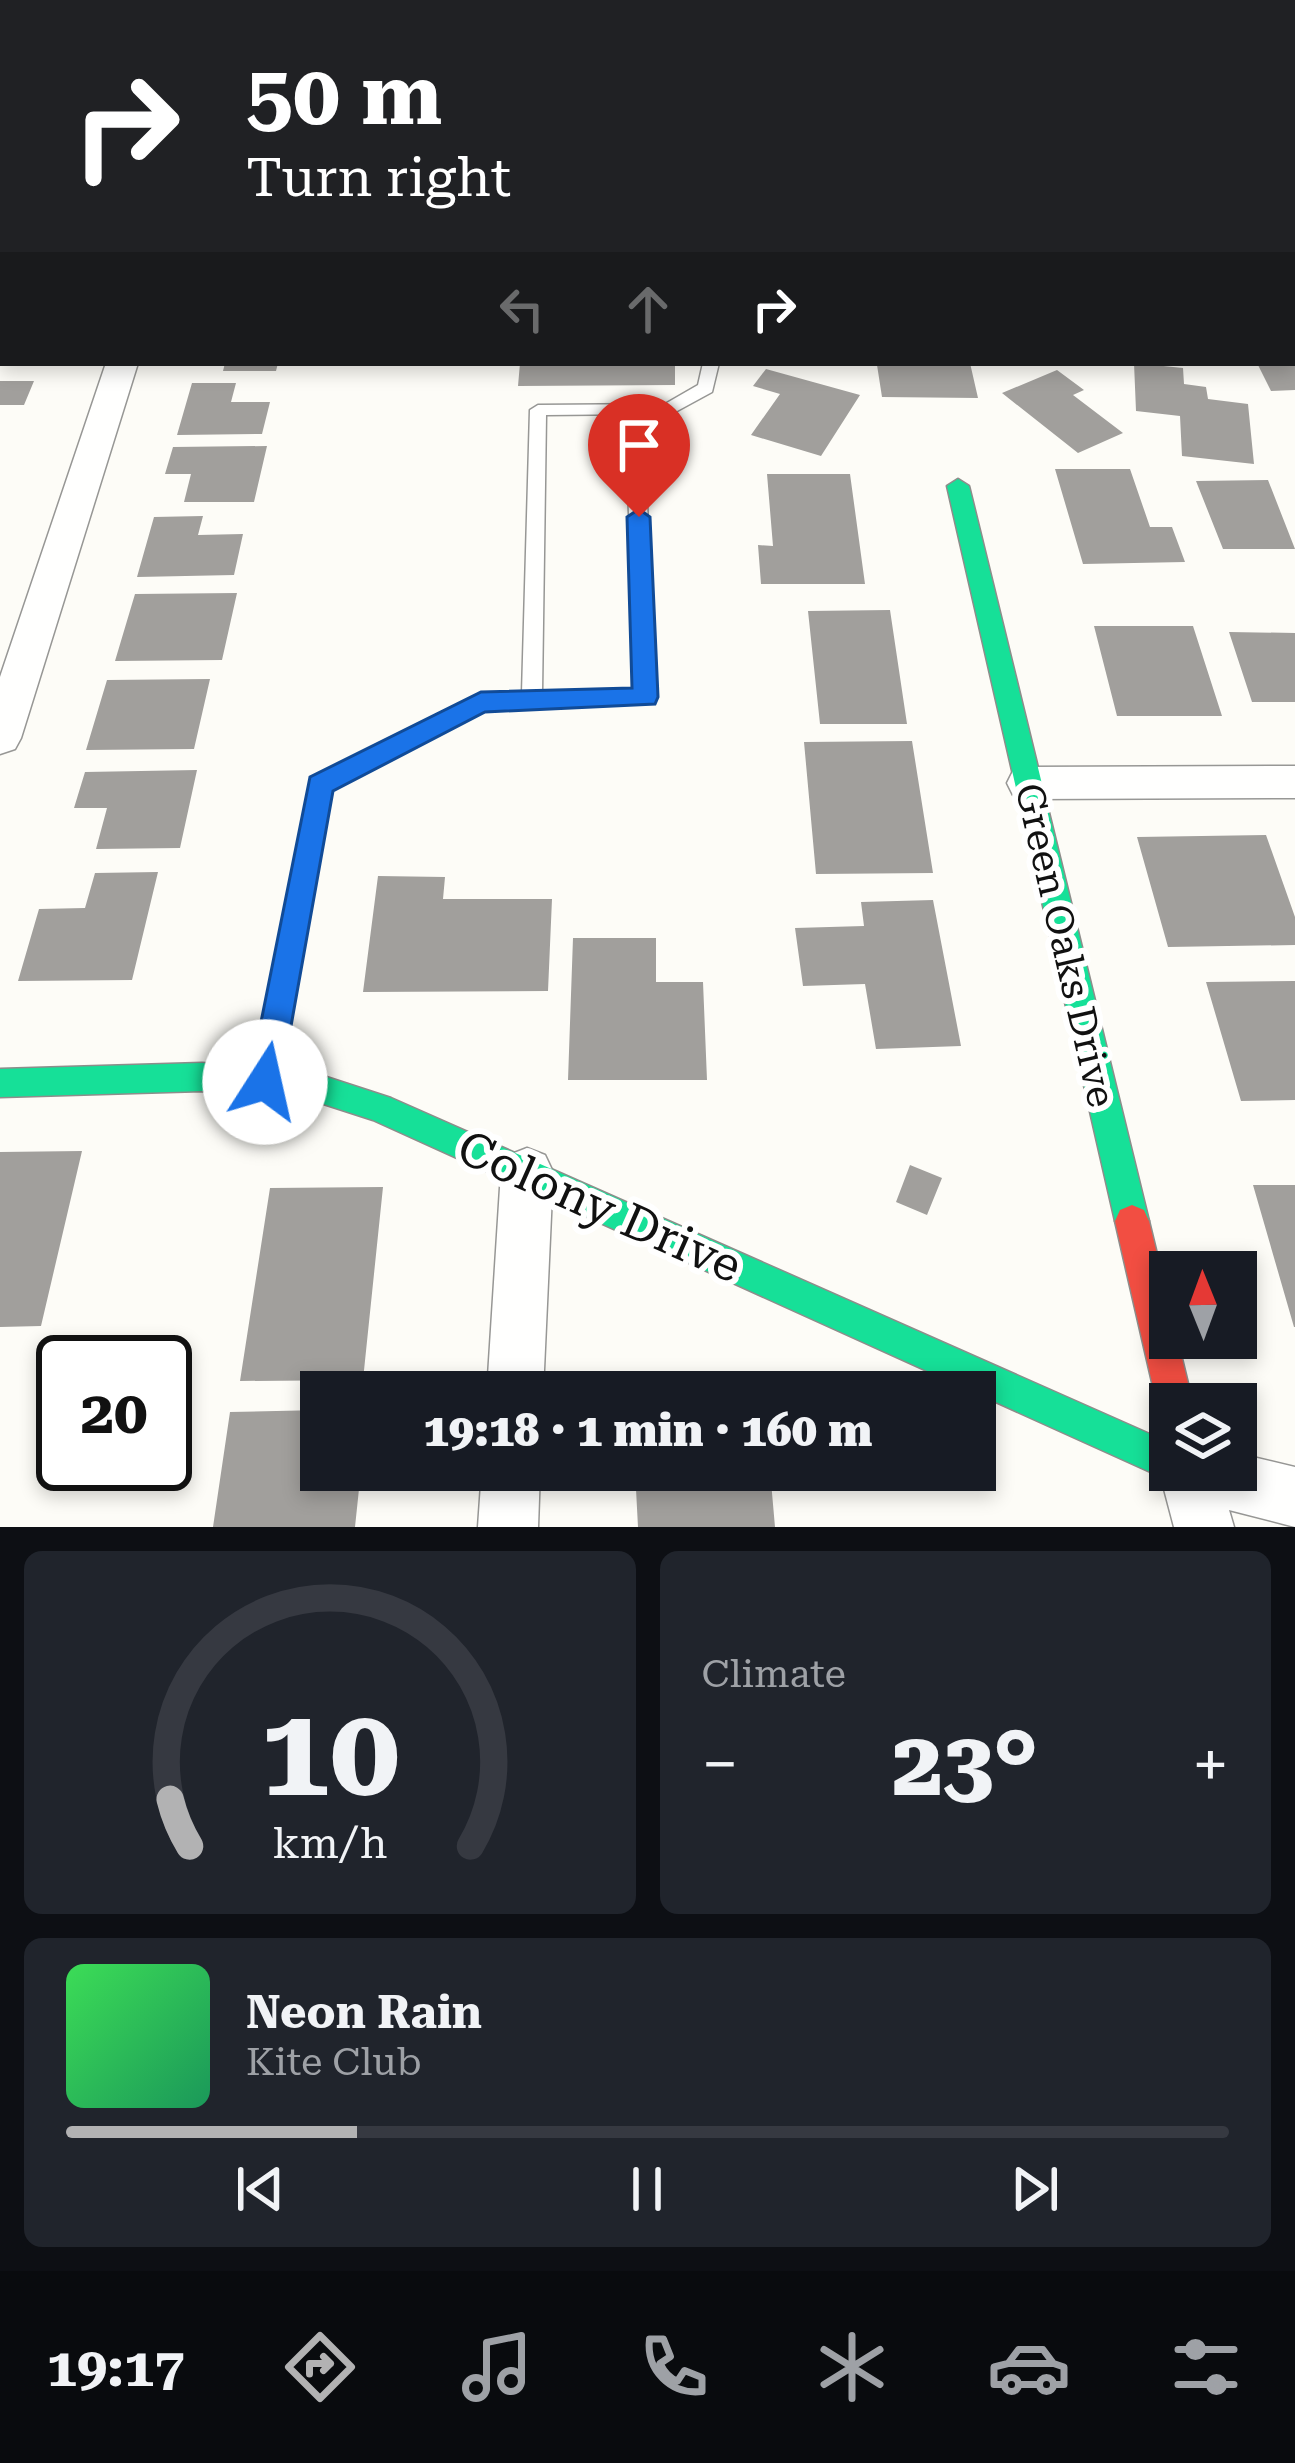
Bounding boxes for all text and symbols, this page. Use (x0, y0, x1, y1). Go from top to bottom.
text: 50 m (246, 46, 442, 144)
icon: right (48, 48, 204, 204)
text: Turn right (246, 146, 511, 209)
icon: left (489, 276, 555, 342)
icon: ahead (615, 276, 681, 342)
icon: right (741, 276, 807, 342)
pin (588, 394, 690, 517)
icon: arrive (606, 412, 672, 478)
street label: Green Oaks Drive (1005, 779, 1125, 1112)
position arrow (202, 1019, 328, 1145)
street label: Colony Drive (449, 1119, 750, 1294)
north arrow (1149, 1251, 1257, 1359)
map controls (1149, 1251, 1257, 1491)
speed limit sign: 20 (36, 1335, 192, 1491)
button: layers (1149, 1383, 1257, 1491)
text: 19:18 · 1 min · 160 m (424, 1404, 872, 1457)
text: Climate (702, 1651, 846, 1697)
text: 10 (260, 1679, 400, 1825)
text: 23° (892, 1712, 1038, 1817)
text: − (702, 1726, 738, 1803)
text: + (1192, 1726, 1229, 1803)
text: km/h (272, 1817, 387, 1867)
text: Neon Rain (246, 1986, 482, 2039)
text: Kite Club (246, 2039, 422, 2085)
icon: previous (227, 2156, 293, 2222)
icon: pause (614, 2156, 680, 2222)
icon: next (1002, 2156, 1068, 2222)
icon: directions (278, 2325, 362, 2409)
icon: music (455, 2325, 539, 2409)
icon: phone (632, 2325, 716, 2409)
icon: climate (810, 2325, 894, 2409)
icon: car (987, 2325, 1071, 2409)
icon: filters (1164, 2325, 1248, 2409)
text: 19:17 (47, 2336, 185, 2399)

